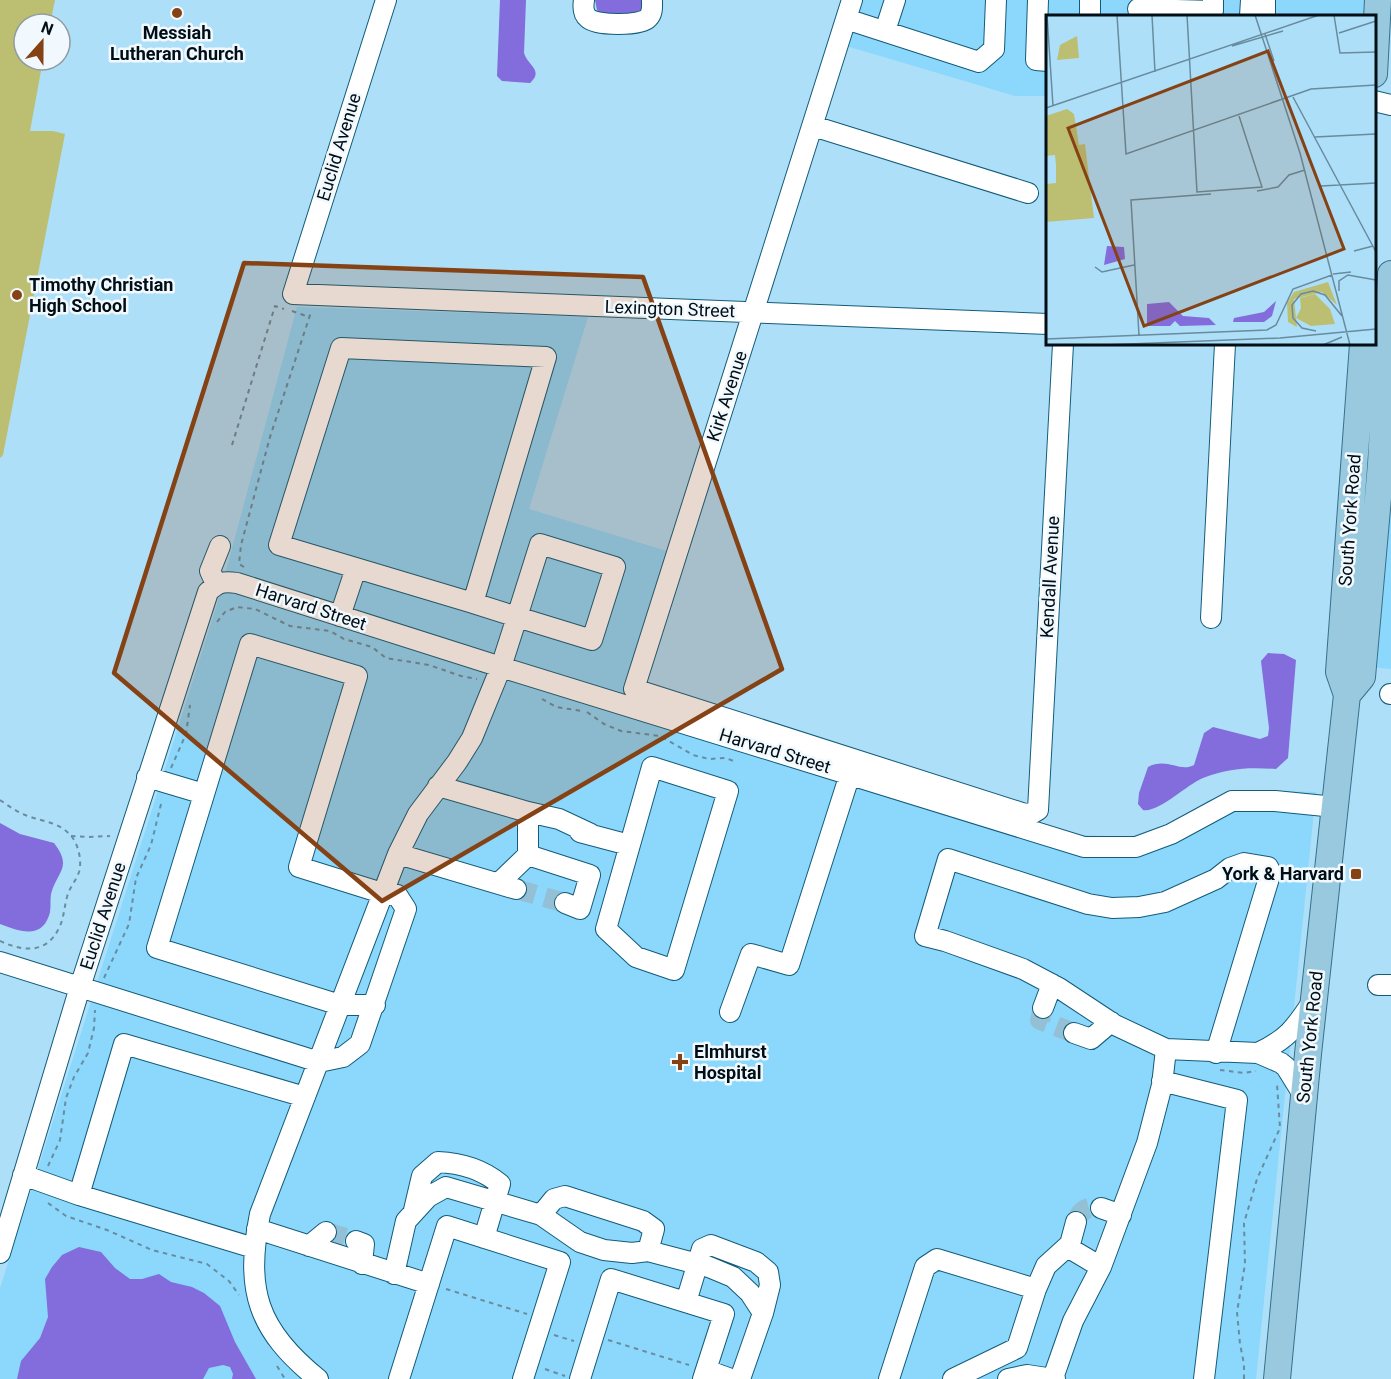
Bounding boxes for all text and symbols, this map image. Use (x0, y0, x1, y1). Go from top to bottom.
marker: Messiah Lutheran Church (170, 6, 184, 20)
north arrow (12, 12, 72, 72)
inset map (1046, 15, 1376, 345)
text: N (39, 18, 56, 39)
place label: Messiah Lutheran Church (110, 22, 244, 64)
street label: Euclid Avenue (312, 90, 365, 203)
place label: Timothy Christian High School (29, 274, 173, 316)
marker: Timothy Christian High School (10, 288, 24, 302)
street label: Lexington Street (604, 296, 736, 321)
street label: Kirk Avenue (702, 348, 751, 444)
street label: South York Road (1334, 453, 1365, 587)
street label: Kendall Avenue (1036, 515, 1063, 639)
street label: Harvard Street (253, 579, 369, 634)
street label: Harvard Street (717, 724, 833, 777)
street label: Euclid Avenue (75, 860, 130, 972)
place label: York & Harvard (1222, 863, 1344, 884)
marker: York & Harvard (1349, 867, 1363, 881)
street label: South York Road (1292, 970, 1327, 1104)
place label: Elmhurst Hospital (694, 1041, 767, 1083)
marker: Elmhurst Hospital (671, 1053, 689, 1071)

